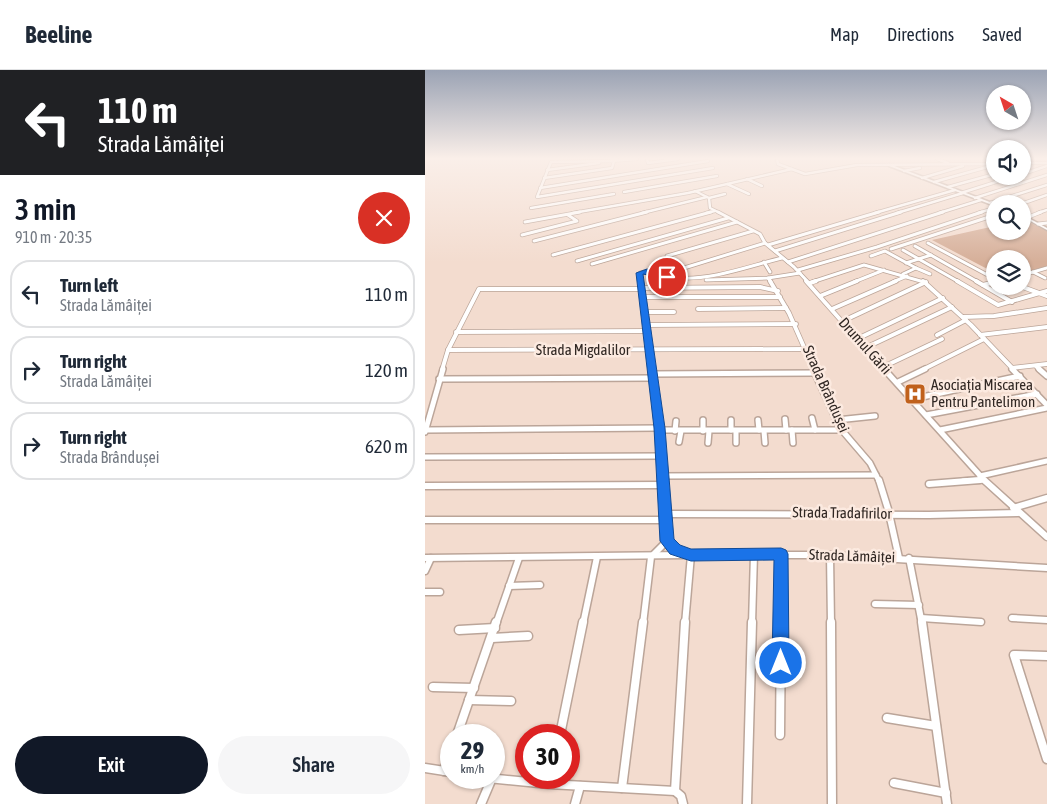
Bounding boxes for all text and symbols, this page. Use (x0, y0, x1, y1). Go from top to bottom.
text: Beeline (25, 21, 92, 48)
text: Map (830, 24, 859, 45)
text: Directions (887, 24, 954, 45)
text: Saved (982, 24, 1022, 45)
north arrow (986, 85, 1031, 130)
map controls (986, 85, 1031, 295)
icon: left (15, 90, 80, 155)
text: 110 m (98, 90, 177, 130)
text: Strada Lămâiței (98, 131, 225, 157)
button: sound (986, 140, 1031, 185)
text: 3 min (15, 192, 76, 226)
button: close (358, 192, 410, 244)
button: search (986, 195, 1031, 240)
text: 910 m · 20:35 (15, 228, 92, 246)
button: layers (986, 250, 1031, 295)
pin (646, 256, 688, 298)
icon: arrive (653, 263, 681, 291)
text: Turn left (60, 274, 118, 296)
icon: left (17, 280, 45, 308)
text: 110 m (365, 283, 408, 305)
text: Strada Lămâiței (60, 296, 152, 314)
street label: Drumul Gării (835, 314, 895, 378)
street label: Strada Migdalilor (536, 341, 631, 358)
street label: Strada Brândușei (800, 343, 853, 435)
text: Turn right (60, 350, 127, 372)
icon: right (17, 356, 45, 384)
text: 120 m (365, 359, 408, 381)
text: Strada Lămâiței (60, 372, 152, 390)
place label: Asociația Miscarea Pentru Pantelimon (931, 376, 1035, 410)
hospital icon: Asociația Miscarea Pentru Pantelimon (903, 382, 927, 406)
text: Turn right (60, 426, 127, 448)
icon: right (17, 432, 45, 460)
text: 620 m (365, 435, 408, 457)
text: Strada Brândușei (60, 448, 159, 466)
street label: Strada Tradafirilor (792, 503, 892, 522)
street label: Strada Lămâiței (809, 545, 895, 566)
position arrow (754, 636, 806, 688)
speed limit sign: 30 (515, 724, 580, 789)
button: Exit (15, 736, 208, 794)
button: Share (218, 736, 410, 794)
text: 29 (461, 736, 484, 764)
text: km/h (461, 762, 484, 776)

